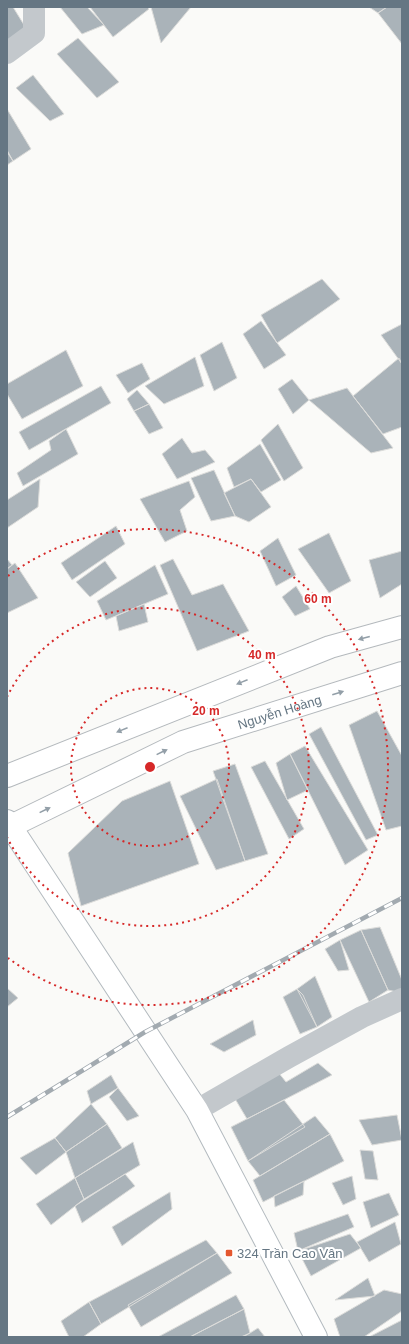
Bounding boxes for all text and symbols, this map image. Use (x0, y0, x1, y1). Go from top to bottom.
text: 60 m (304, 592, 332, 606)
one-way arrow (358, 635, 371, 641)
text: 40 m (248, 648, 276, 662)
one-way arrow (237, 679, 248, 685)
one-way arrow (332, 690, 344, 696)
street label: Nguyễn Hoàng (236, 691, 323, 732)
text: 20 m (192, 704, 220, 718)
one-way arrow (115, 728, 127, 734)
one-way arrow (156, 749, 167, 756)
centre of rings (143, 760, 157, 774)
one-way arrow (39, 807, 51, 813)
place label: 324 Trần Cao Vân (237, 1246, 343, 1261)
marker: 324 Trần Cao Vân (224, 1248, 234, 1258)

